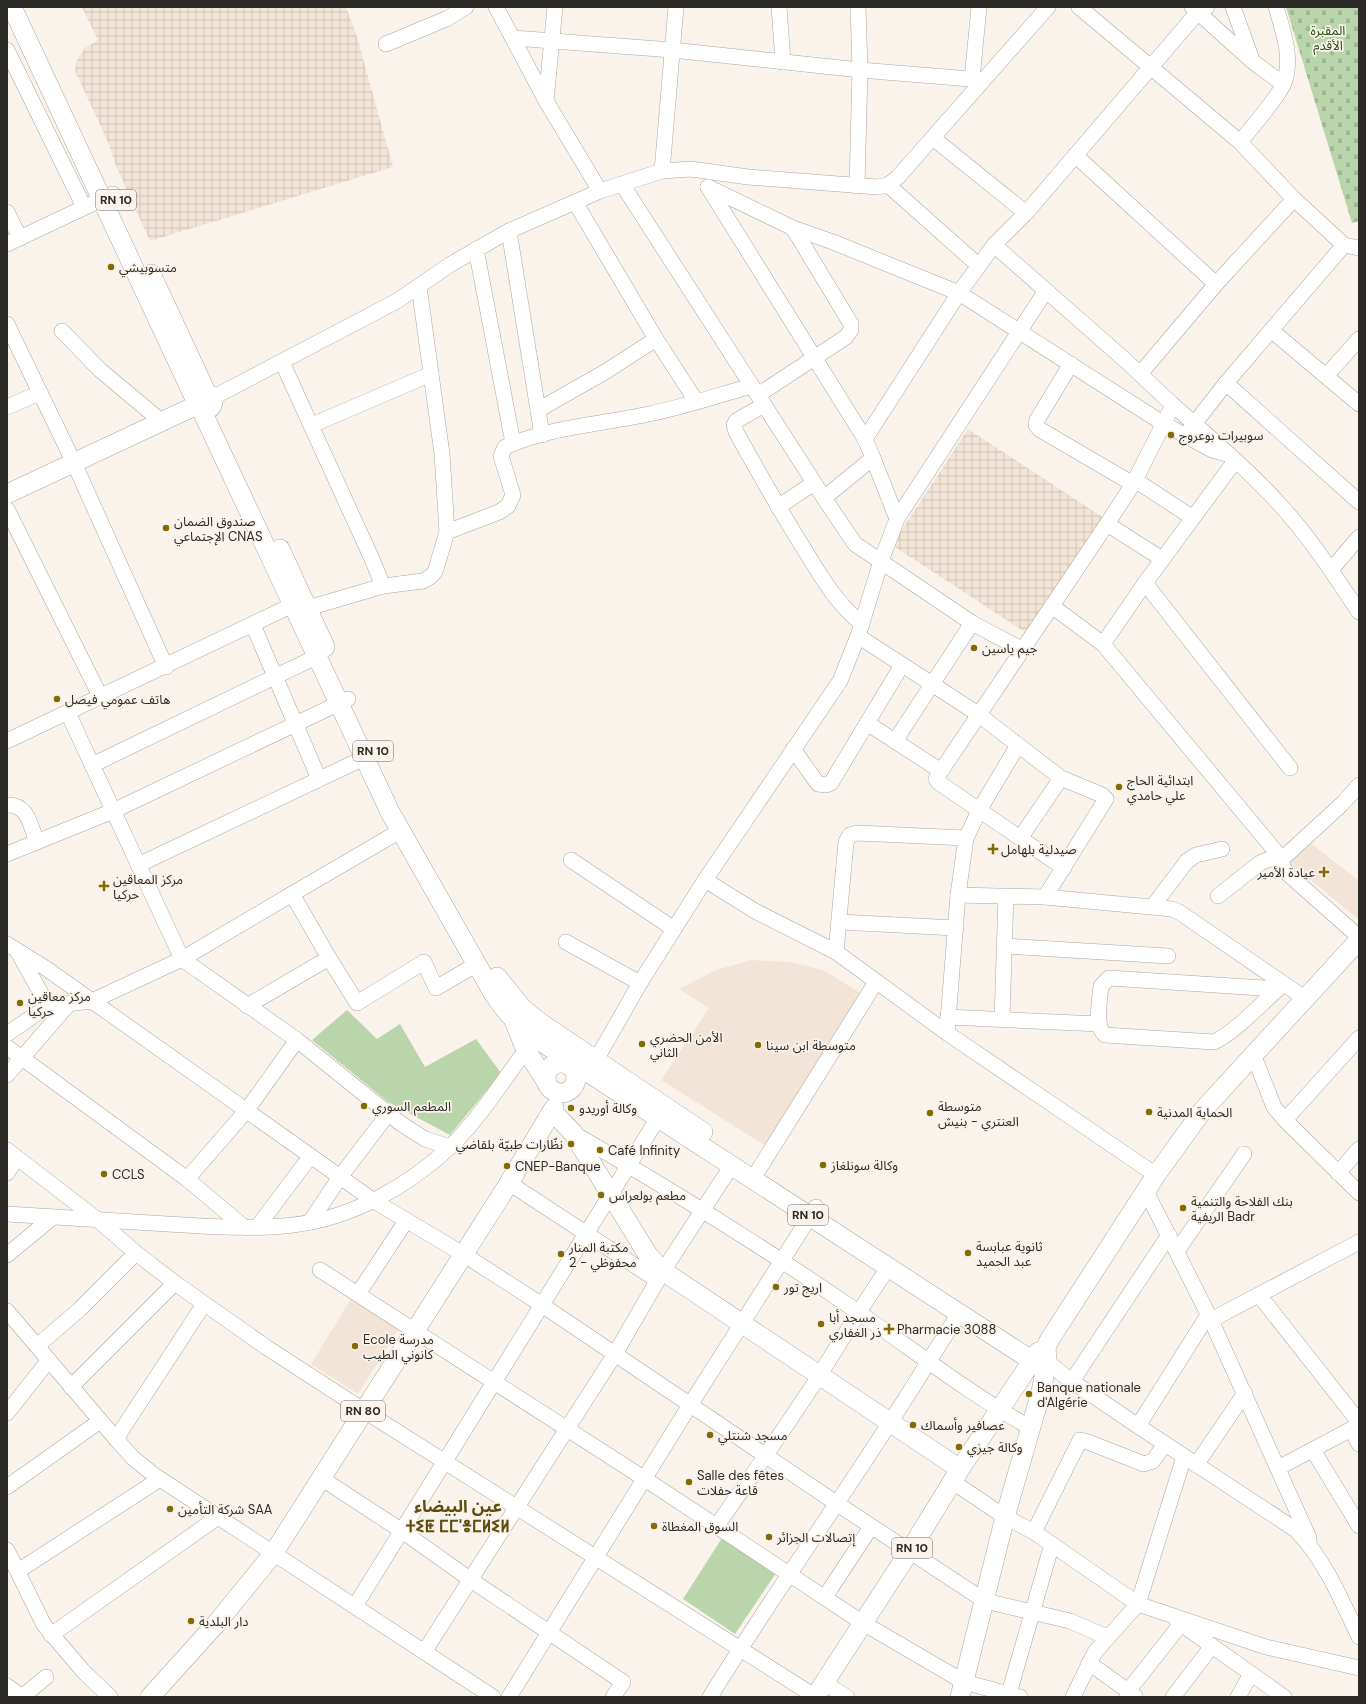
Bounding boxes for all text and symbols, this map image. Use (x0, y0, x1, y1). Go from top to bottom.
park label: المقبرة الأقدم (1311, 22, 1345, 55)
road number: RN 10 (96, 190, 136, 210)
place label: متسوبيشي (119, 259, 177, 278)
marker: متسوبيشي (106, 262, 116, 272)
place label: سوبيرات بوعروج (1179, 427, 1263, 446)
marker: سوبيرات بوعروج (1166, 430, 1176, 440)
place label: صندوق الضمان الإجتماعي CNAS (174, 513, 263, 547)
marker: صندوق الضمان الإجتماعي CNAS (161, 523, 171, 533)
place label: جيم ياسين (982, 640, 1038, 659)
marker: جيم ياسين (969, 643, 979, 653)
place label: هاتف عمومي فيصل (65, 691, 170, 710)
marker: هاتف عمومي فيصل (52, 694, 62, 704)
road number: RN 10 (353, 741, 393, 761)
place label: ابتدائية الحاج علي حامدي (1127, 772, 1193, 806)
marker: ابتدائية الحاج علي حامدي (1114, 782, 1124, 792)
place label: صيدلية بلهامل (1001, 841, 1077, 858)
marker: صيدلية بلهامل (988, 844, 998, 854)
place label: عيادة الأمير (1256, 864, 1315, 881)
marker: عيادة الأمير (1318, 866, 1330, 878)
place label: مركز المعاقين حركيا (113, 871, 183, 903)
marker: مركز المعاقين حركيا (98, 880, 110, 892)
place label: مركز معاقين حركيا (28, 988, 91, 1020)
marker: مركز معاقين حركيا (15, 998, 25, 1008)
place label: الأمن الحضري الثاني (650, 1029, 723, 1063)
place label: متوسطة ابن سينا (766, 1037, 856, 1054)
marker: الأمن الحضري الثاني (637, 1039, 647, 1049)
marker: متوسطة ابن سينا (753, 1040, 763, 1050)
place label: المطعم السوري (372, 1098, 451, 1117)
place label: متوسطة العنتري - بنيش (938, 1098, 1019, 1132)
place label: وكالة أوريدو (579, 1100, 637, 1117)
marker: المطعم السوري (359, 1101, 369, 1111)
marker: وكالة أوريدو (566, 1103, 576, 1113)
place label: الحماية المدنية (1157, 1104, 1232, 1121)
marker: الحماية المدنية (1144, 1107, 1154, 1117)
marker: متوسطة العنتري - بنيش (925, 1108, 935, 1118)
place label: نظّارات طبيّة بلقاضي (456, 1136, 563, 1155)
marker: نظّارات طبيّة بلقاضي (566, 1139, 576, 1149)
place label: Café Infinity (608, 1142, 680, 1159)
marker: Café Infinity (595, 1145, 605, 1155)
place label: وكالة سونلغاز (830, 1157, 898, 1174)
place label: CNEP-Banque (515, 1158, 601, 1175)
marker: وكالة سونلغاز (818, 1160, 828, 1170)
marker: CNEP-Banque (502, 1161, 512, 1171)
place label: CCLS (112, 1166, 145, 1183)
marker: CCLS (99, 1169, 109, 1179)
place label: مطعم بولعراس (609, 1187, 686, 1206)
marker: مطعم بولعراس (596, 1190, 606, 1200)
place label: بنك الفلاحة والتنمية الريفية Badr (1191, 1193, 1293, 1225)
marker: بنك الفلاحة والتنمية الريفية Badr (1178, 1203, 1188, 1213)
road number: RN 10 (788, 1205, 828, 1225)
place label: ثانوية عبابسة عبد الحميد (976, 1238, 1043, 1270)
place label: مكتبة المنار 2 - محفوظي (568, 1239, 637, 1273)
marker: ثانوية عبابسة عبد الحميد (963, 1248, 973, 1258)
marker: مكتبة المنار 2 - محفوظي (556, 1249, 566, 1259)
place label: اريج تور (783, 1279, 822, 1298)
marker: اريج تور (771, 1282, 781, 1292)
place label: مسجد أبا ذر الغفاري (829, 1309, 882, 1343)
marker: مسجد أبا ذر الغفاري (816, 1319, 826, 1329)
place label: Pharmacie 3088 (897, 1321, 996, 1338)
marker: Pharmacie 3088 (884, 1324, 894, 1334)
place label: Ecole مدرسة كانوني الطيب (363, 1331, 434, 1365)
marker: Ecole مدرسة كانوني الطيب (350, 1341, 360, 1351)
place label: Banque nationale d'Algérie (1037, 1379, 1141, 1411)
marker: Banque nationale d'Algérie (1024, 1389, 1034, 1399)
road number: RN 80 (341, 1401, 385, 1421)
place label: عصافير وأسماك (921, 1417, 1005, 1434)
marker: عصافير وأسماك (908, 1420, 918, 1430)
place label: مسجد شنتلي (718, 1427, 788, 1446)
marker: مسجد شنتلي (705, 1430, 715, 1440)
place label: وكالة جيزي (967, 1439, 1023, 1458)
marker: وكالة جيزي (954, 1442, 964, 1452)
place label: Salle des fêtes قاعة حفلات (697, 1467, 784, 1499)
marker: Salle des fêtes قاعة حفلات (684, 1477, 694, 1487)
district label: عين البيضاء ⵜⵉⵟ ⵎⵎ'ⴻⵎⵍⵉⵍ (406, 1495, 510, 1537)
place label: شركة التأمين SAA (178, 1501, 273, 1518)
marker: شركة التأمين SAA (165, 1504, 175, 1514)
place label: السوق المغطاة (662, 1518, 738, 1535)
marker: السوق المغطاة (649, 1521, 659, 1531)
place label: إتصالات الجزائر (776, 1529, 856, 1547)
marker: إتصالات الجزائر (764, 1532, 774, 1542)
road number: RN 10 (892, 1538, 932, 1558)
place label: دار البلدية (199, 1613, 248, 1630)
marker: دار البلدية (186, 1616, 196, 1626)

